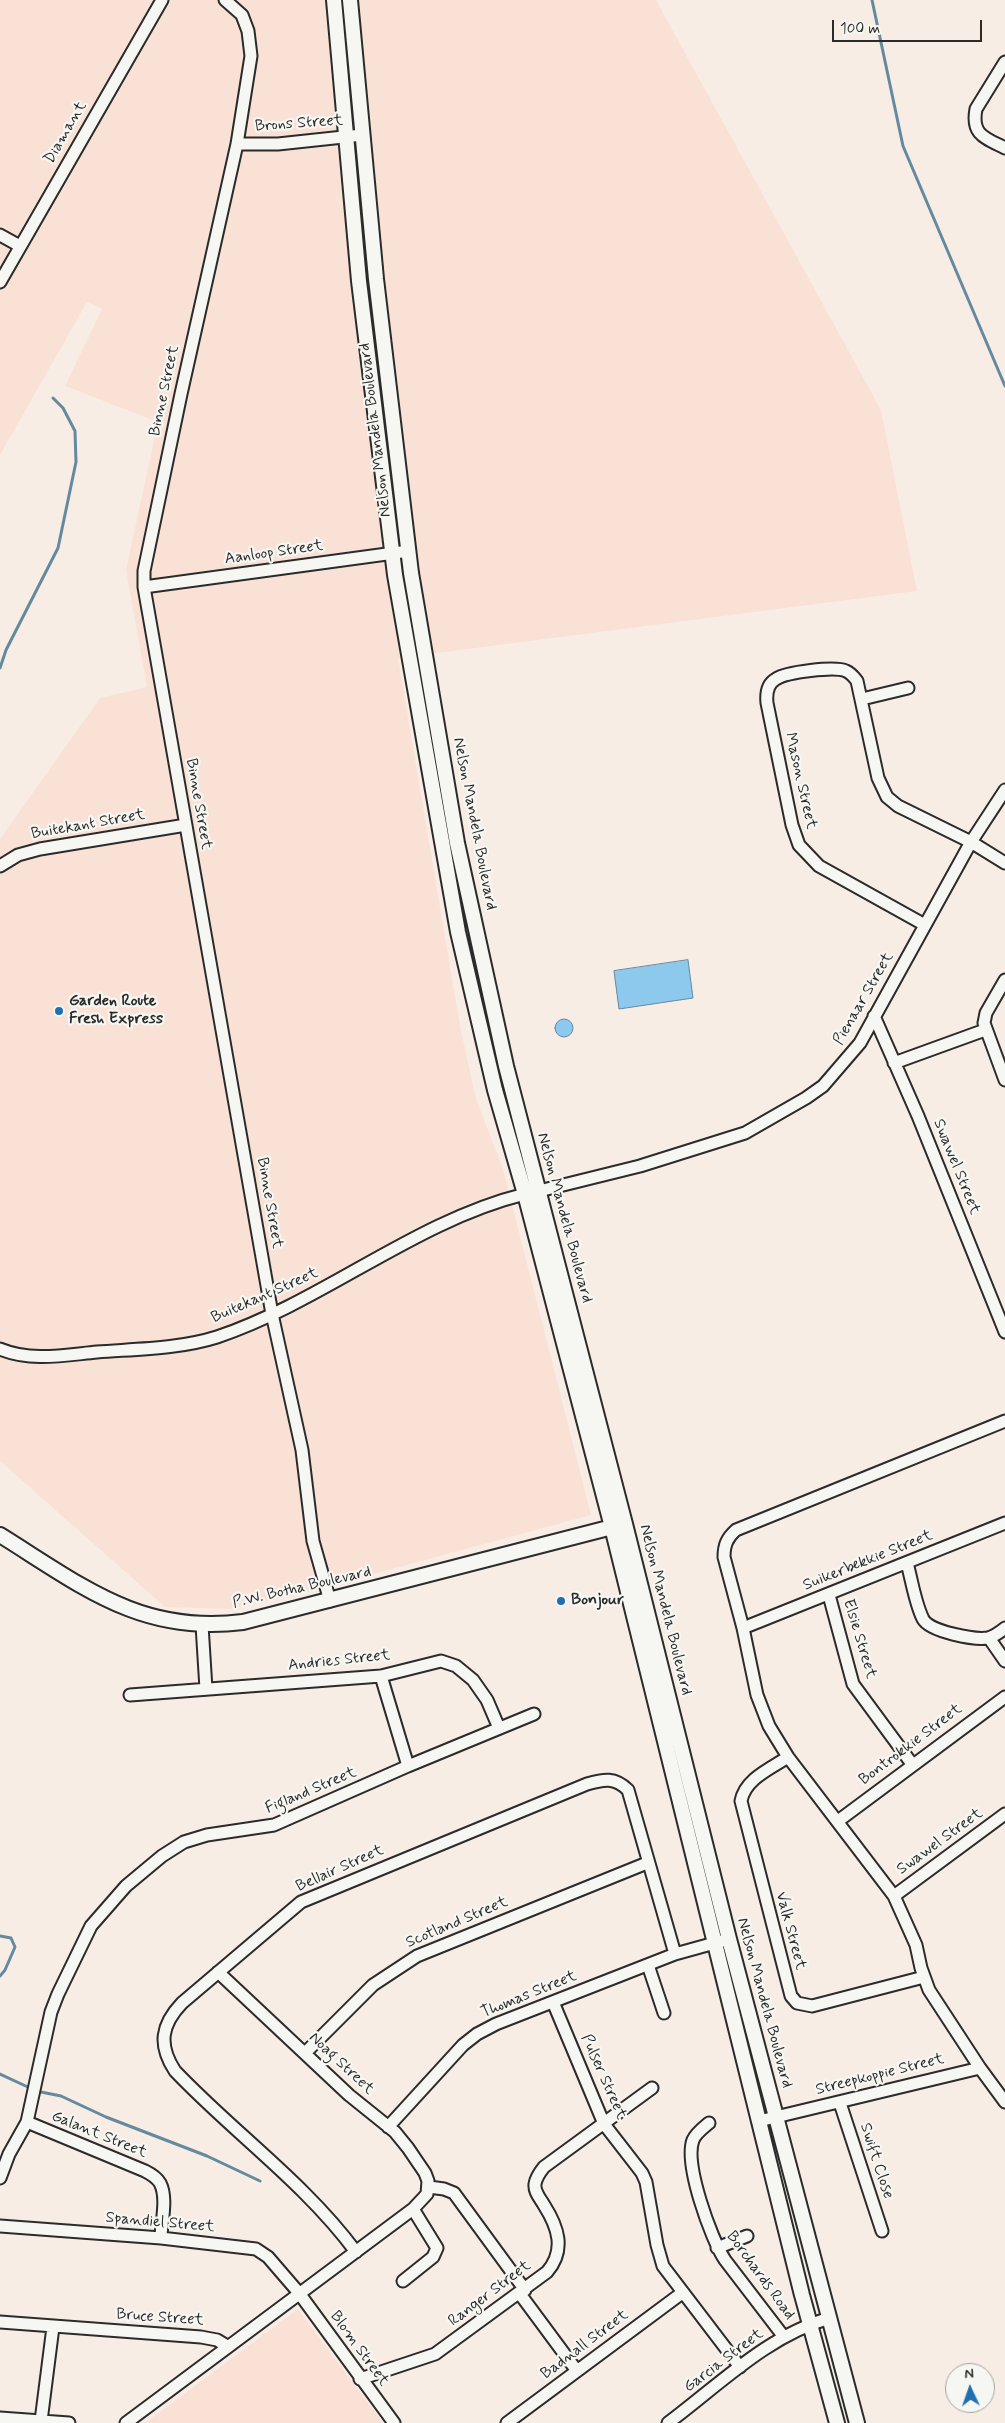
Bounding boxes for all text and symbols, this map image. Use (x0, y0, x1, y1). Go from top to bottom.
scale bar (835, 10, 985, 42)
text: 100 m (840, 19, 880, 39)
street label: Diamant (41, 98, 91, 168)
street label: Brons Street (254, 111, 344, 137)
street label: Nelson Mandela Boulevard (356, 342, 396, 518)
street label: Binne Street (146, 344, 184, 438)
street label: Aanloop Street (224, 537, 324, 569)
street label: Mason Street (780, 731, 820, 831)
street label: Nelson Mandela Boulevard (448, 736, 500, 912)
street label: Binne Street (181, 757, 215, 851)
street label: Buitekant Street (30, 806, 146, 844)
street label: Pienaar Street (830, 949, 898, 1049)
place label: Garden Route Fresh Express (69, 992, 163, 1030)
marker: Garden Route Fresh Express (53, 1005, 65, 1017)
street label: Swawel Street (928, 1116, 984, 1218)
street label: Nelson Mandela Boulevard (532, 1131, 596, 1305)
street label: Binne Street (252, 1156, 286, 1250)
street label: Buitekant Street (209, 1264, 321, 1328)
street label: Nelson Mandela Boulevard (634, 1523, 696, 1697)
street label: Suikerbekkie Street (801, 1526, 935, 1596)
street label: P.W. Botha Boulevard (231, 1563, 373, 1613)
place label: Bonjour (571, 1591, 624, 1611)
marker: Bonjour (555, 1595, 567, 1607)
street label: Elsie Street (838, 1597, 880, 1681)
street label: Andries Street (287, 1646, 391, 1676)
street label: Bontrokkie Street (856, 1700, 966, 1790)
street label: Figland Street (263, 1763, 359, 1819)
street label: Swawel Street (893, 1804, 987, 1880)
street label: Bellair Street (293, 1841, 387, 1897)
street label: Valk Street (770, 1890, 810, 1972)
street label: Scotland Street (403, 1893, 511, 1953)
street label: Nelson Mandela Boulevard (732, 1916, 796, 2090)
street label: Thomas Street (478, 1967, 580, 2023)
street label: Noag Street (304, 2029, 378, 2099)
street label: Pulser Street (576, 2031, 630, 2123)
street label: Streepkoppie Street (814, 2050, 946, 2100)
street label: Galant Street (48, 2107, 150, 2163)
street label: Swift Close (855, 2121, 897, 2201)
street label: Spandiel Street (105, 2209, 215, 2237)
street label: Borchards Road (721, 2228, 799, 2324)
street label: Ranger Street (445, 2257, 535, 2331)
street label: Bruce Street (116, 2305, 204, 2331)
street label: Badnall Street (538, 2306, 632, 2384)
street label: Blom Street (325, 2308, 393, 2390)
street label: Garcia Street (680, 2325, 768, 2397)
north arrow (945, 2363, 995, 2413)
text: N (964, 2365, 974, 2383)

